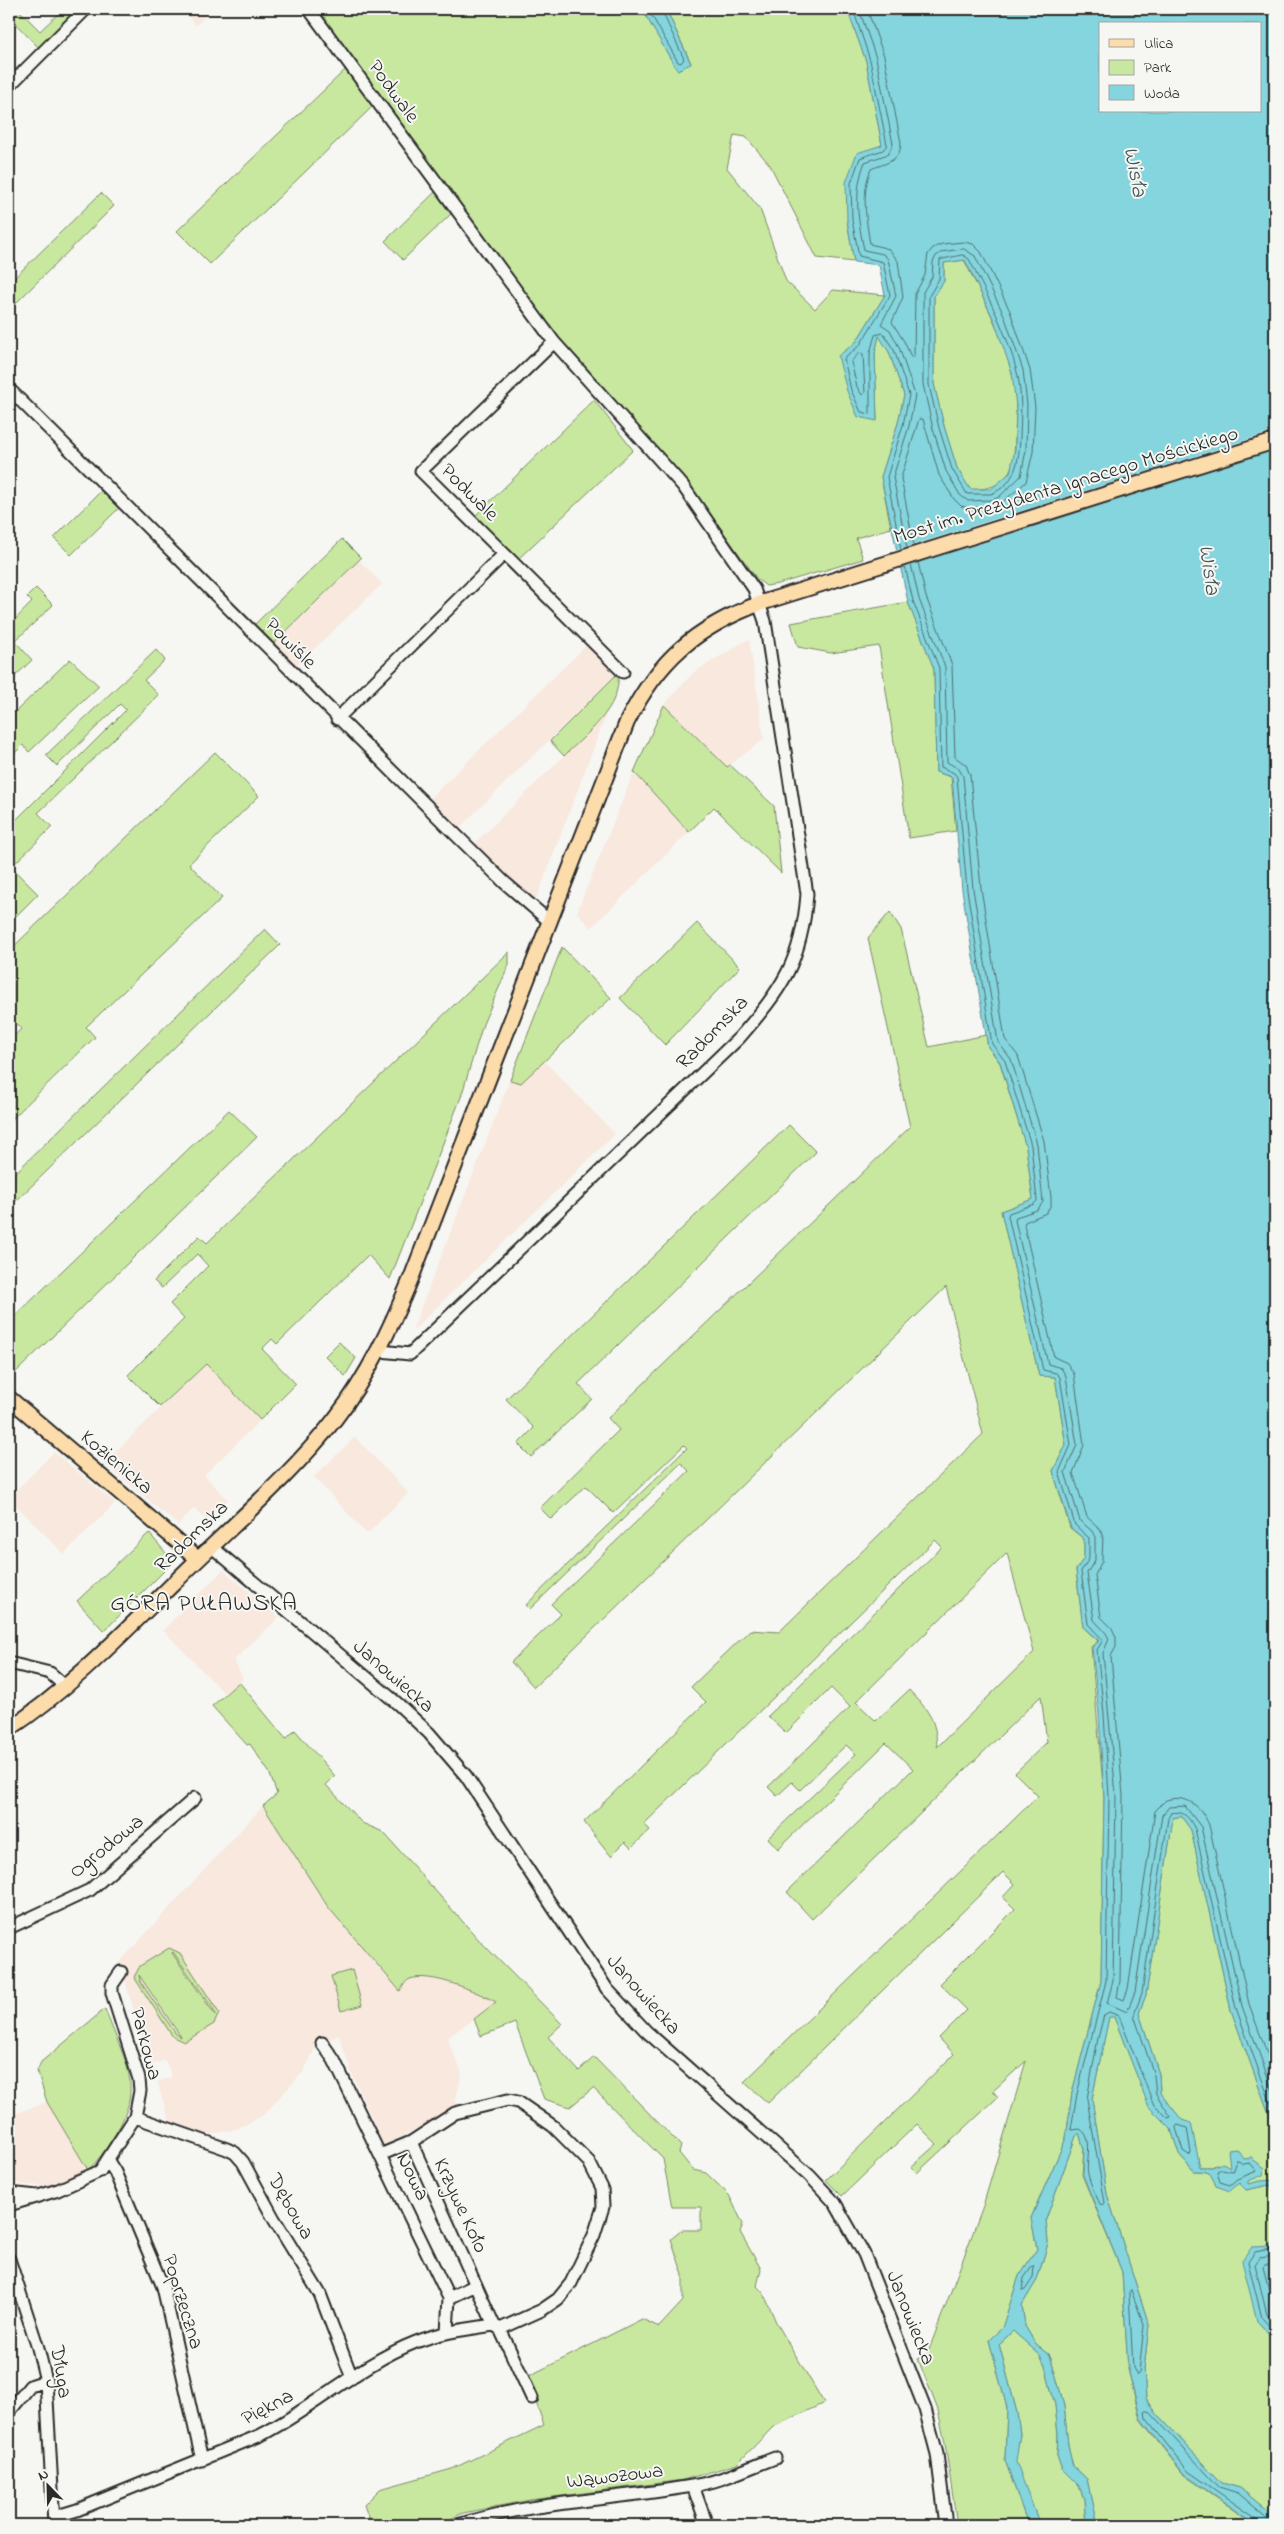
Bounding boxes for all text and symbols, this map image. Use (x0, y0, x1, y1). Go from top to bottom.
legend (1099, 22, 1262, 112)
text: Ulica (1144, 33, 1173, 55)
street label: Podwale (360, 54, 427, 130)
text: Park (1144, 57, 1172, 79)
text: Woda (1144, 83, 1180, 105)
water label: Wisła (1114, 144, 1155, 201)
street label: Most im. Prezydenta Ignacego Mościckiego (890, 419, 1243, 555)
street label: Podwale (433, 457, 505, 529)
water label: Wisła (1189, 543, 1227, 598)
street label: Powiśle (257, 611, 323, 677)
street label: Radomska (670, 989, 756, 1077)
street label: Kozienicka (73, 1424, 159, 1502)
street label: Radomska (148, 1494, 236, 1580)
district label: GÓRA PUŁAWSKA (110, 1587, 298, 1622)
street label: Janowiecka (346, 1633, 440, 1721)
street label: Ogrodowa (63, 1807, 152, 1888)
street label: Janowiecka (599, 1948, 687, 2042)
street label: Parkowa (121, 2004, 169, 2084)
street label: Nowa (388, 2148, 436, 2206)
street label: Krzywe Koło (423, 2154, 495, 2259)
street label: Dębowa (259, 2167, 321, 2246)
street label: Poprzeczna (153, 2251, 211, 2353)
street label: Janowiecka (877, 2266, 943, 2370)
street label: Długa (39, 2343, 79, 2401)
street label: Piękna (237, 2382, 299, 2434)
street label: Wąwozowa (565, 2456, 665, 2498)
north arrow (22, 2462, 72, 2512)
text: N (35, 2464, 52, 2487)

